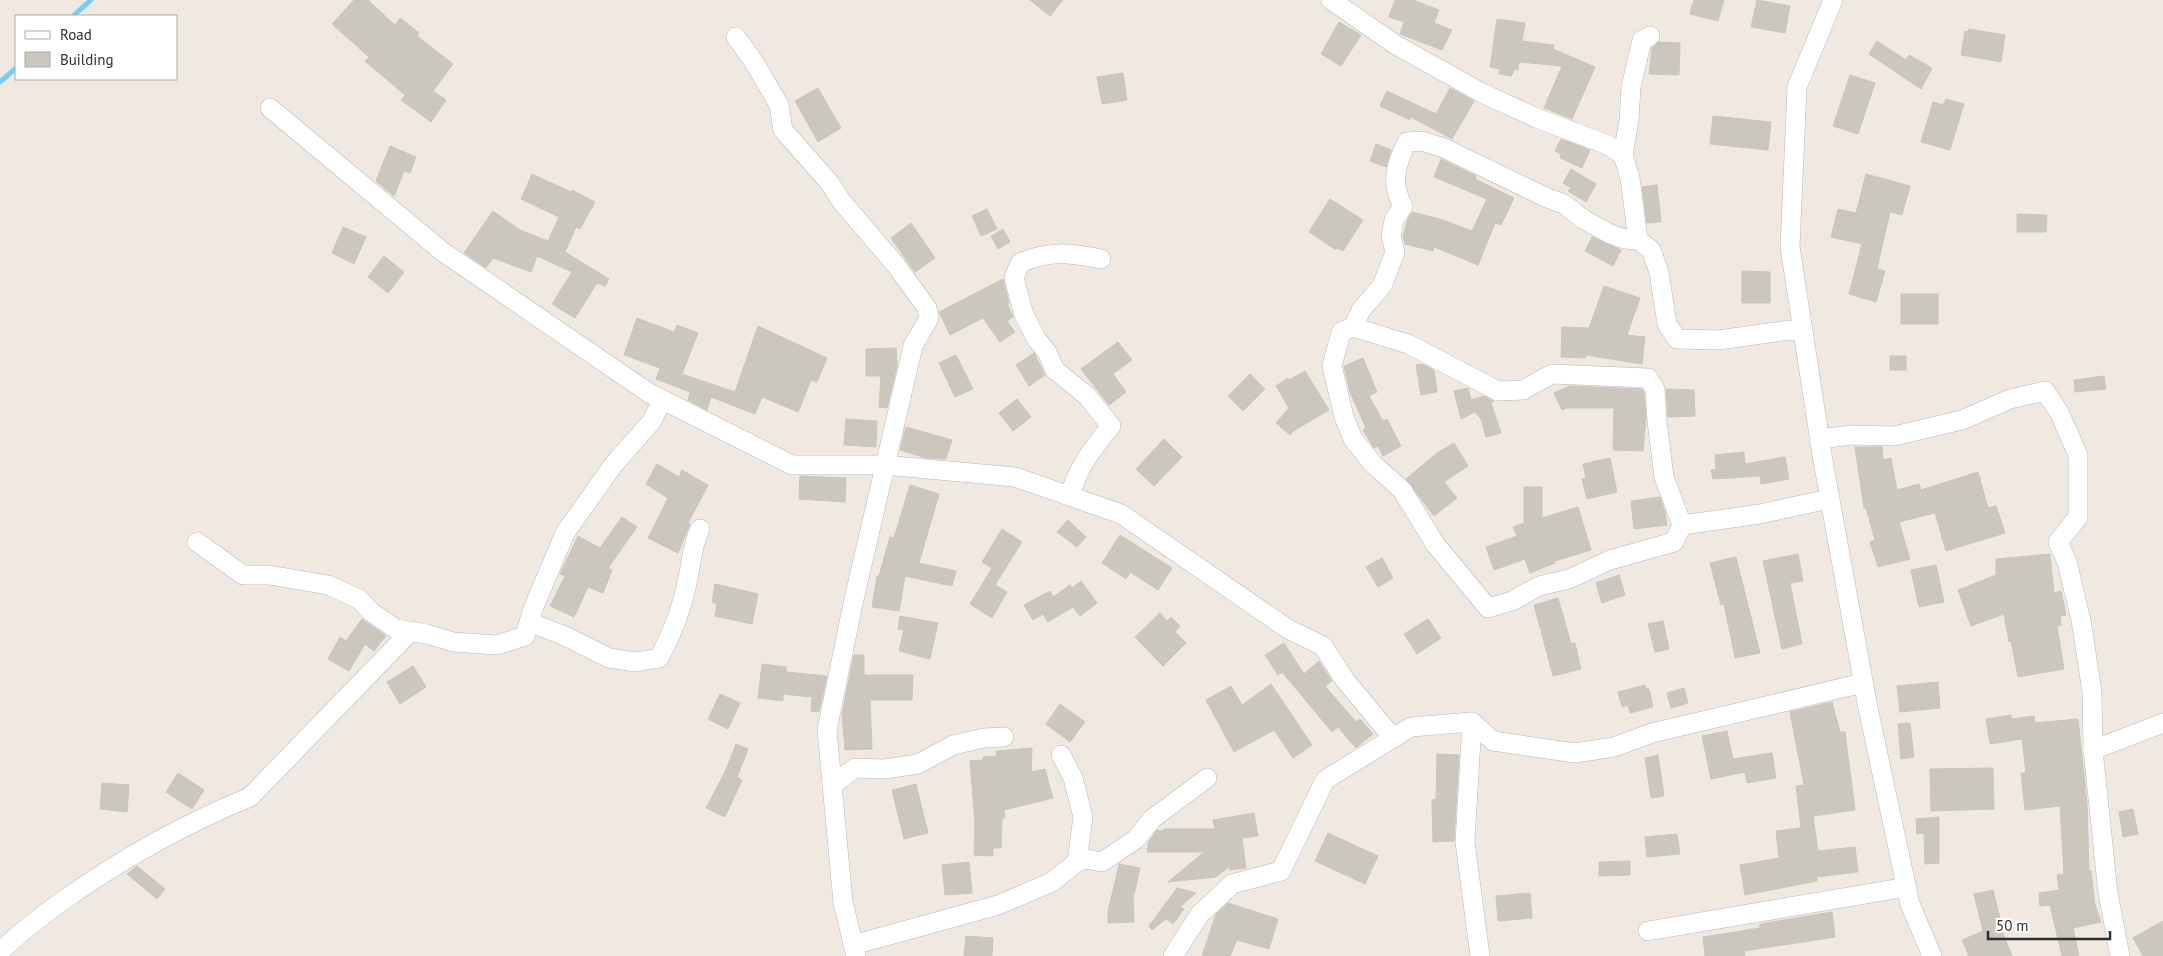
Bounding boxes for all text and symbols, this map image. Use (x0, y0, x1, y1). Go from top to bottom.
legend (15, 15, 178, 80)
text: Road (60, 25, 92, 44)
text: Building (60, 50, 114, 69)
scale bar (1988, 908, 2110, 940)
text: 50 m (1996, 916, 2029, 935)

